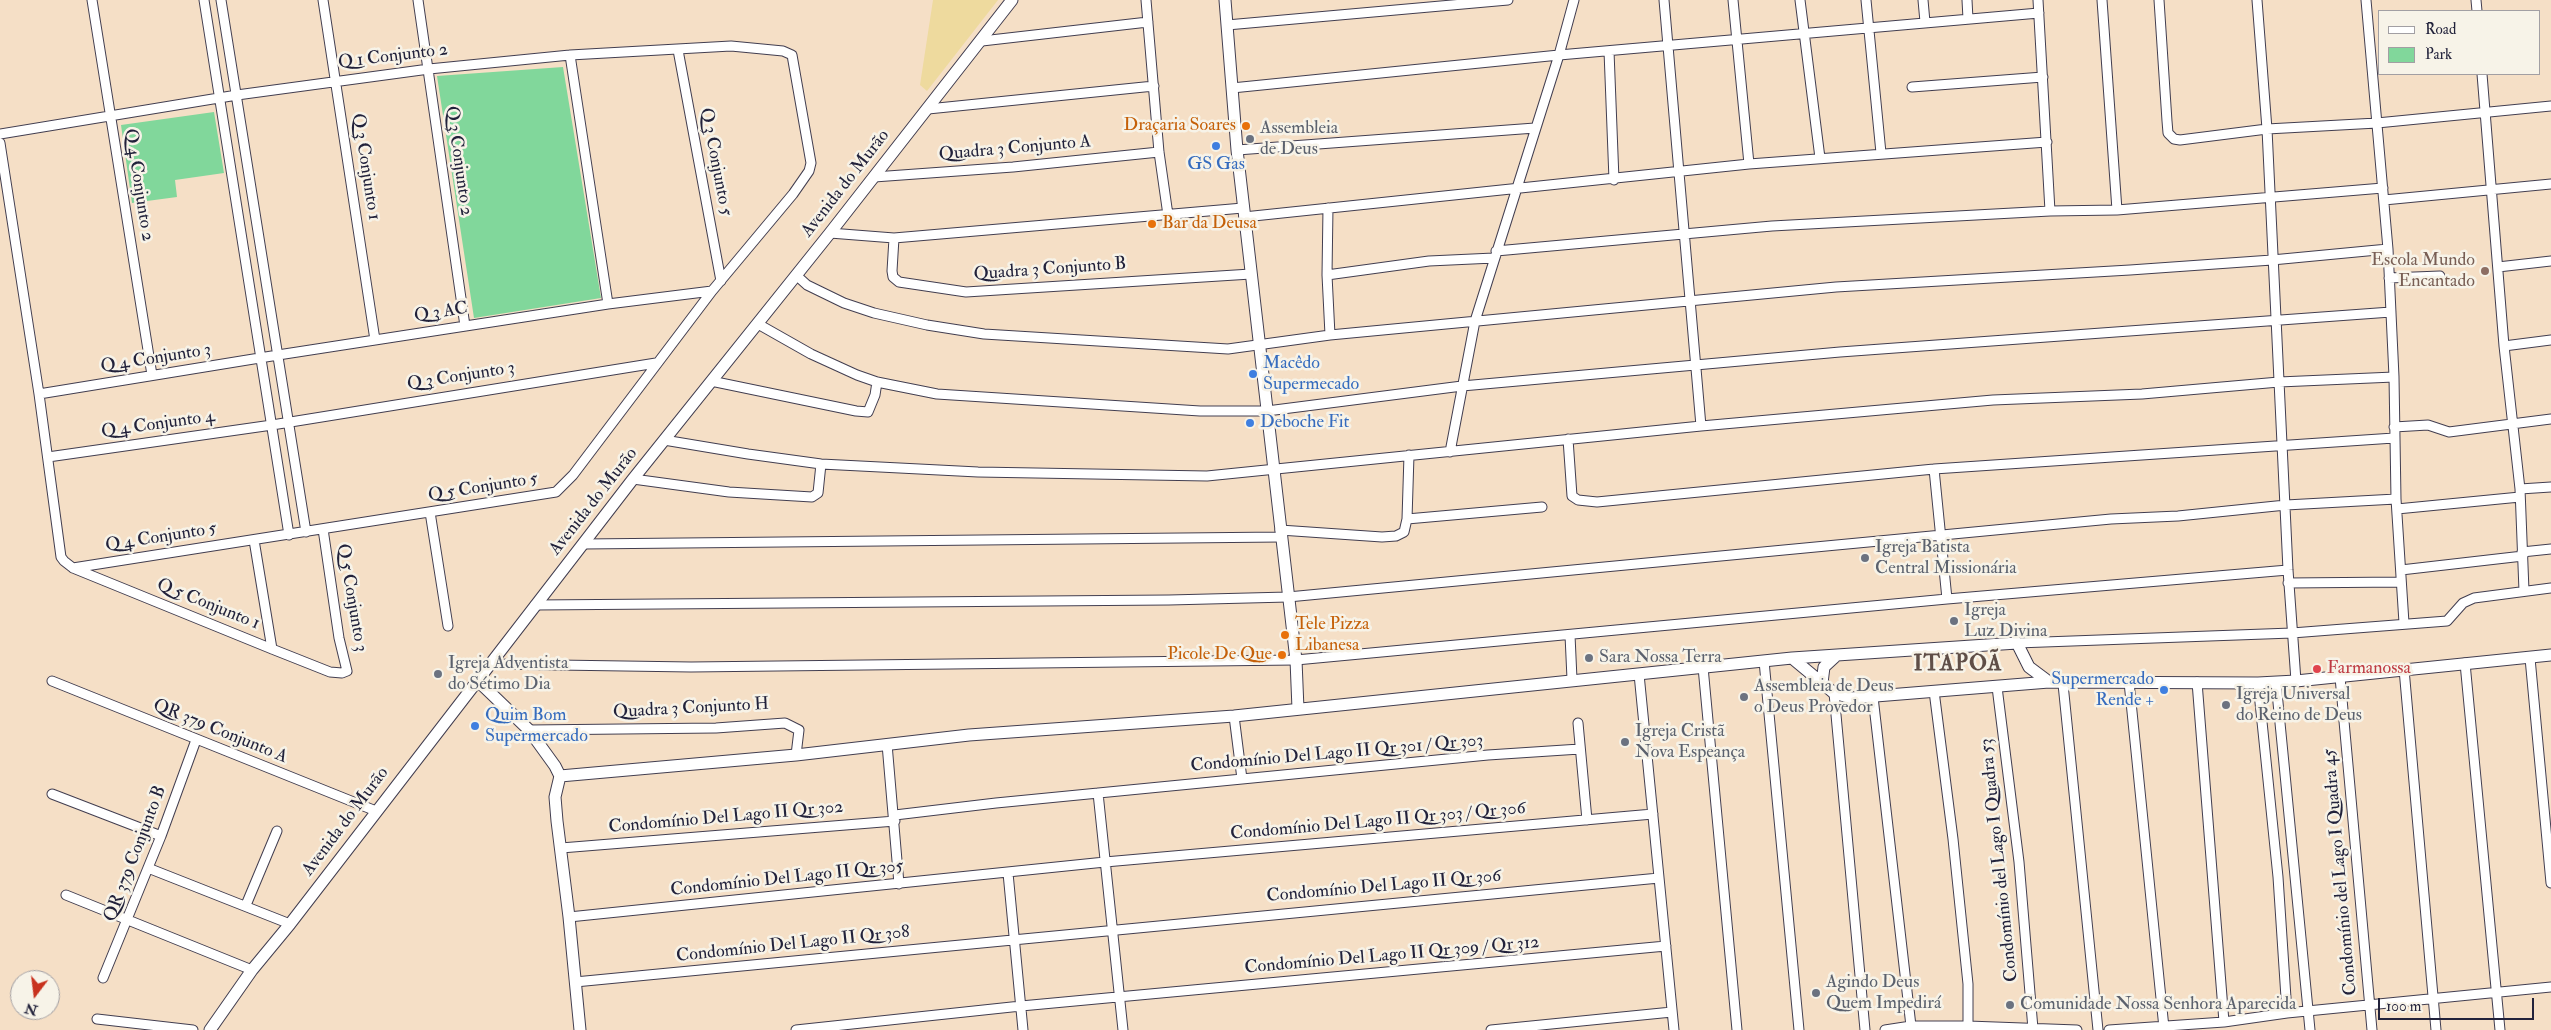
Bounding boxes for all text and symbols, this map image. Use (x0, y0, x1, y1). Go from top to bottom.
legend (2378, 10, 2541, 75)
text: Road (2425, 20, 2456, 39)
street label: Q 1 Conjunto 2 (337, 40, 449, 74)
text: Park (2425, 45, 2452, 64)
street label: Q 3 Conjunto 2 (440, 105, 476, 217)
street label: Q 3 Conjunto 5 (694, 106, 736, 218)
street label: Q 3 Conjunto 1 (346, 112, 384, 222)
place label: Draçaria Soares (1123, 115, 1236, 137)
place label: Assembleia de Deus (1260, 118, 1338, 160)
marker: Draçaria Soares (1240, 120, 1252, 132)
street label: Avenida do Murão (797, 126, 895, 242)
street label: Q 4 Conjunto 2 (118, 127, 158, 243)
street label: Quadra 3 Conjunto A (938, 132, 1092, 166)
marker: Assembleia de Deus (1244, 133, 1256, 145)
marker: GS Gas (1210, 140, 1222, 152)
place label: GS Gas (1187, 154, 1245, 176)
place label: Bar da Deusa (1162, 213, 1257, 235)
marker: Bar da Deusa (1146, 218, 1158, 230)
place label: Escola Mundo Encantado (2371, 250, 2475, 292)
street label: Quadra 3 Conjunto B (973, 254, 1127, 286)
marker: Escola Mundo Encantado (2479, 265, 2491, 277)
street label: Q 3 AC (413, 298, 469, 328)
street label: Q 4 Conjunto 3 (99, 340, 213, 378)
place label: Macêdo Supermecado (1263, 353, 1359, 396)
street label: Q 3 Conjunto 3 (406, 358, 516, 396)
marker: Macêdo Supermecado (1247, 368, 1259, 380)
street label: Q 4 Conjunto 4 (100, 406, 216, 444)
place label: Deboche Fit (1260, 412, 1349, 434)
marker: Deboche Fit (1244, 417, 1256, 429)
street label: Avenida do Murão (545, 444, 643, 560)
street label: Q 5 Conjunto 5 (427, 469, 539, 507)
street label: Q 4 Conjunto 5 (104, 519, 218, 557)
place label: Igreja Batista Central Missionária (1875, 537, 2017, 580)
street label: Q 5 Conjunto 3 (331, 542, 371, 654)
marker: Igreja Batista Central Missionária (1859, 552, 1871, 564)
street label: Q 5 Conjunto 1 (153, 575, 263, 635)
place label: Igreja Luz Divina (1964, 600, 2047, 642)
place label: Tele Pizza Libanesa (1295, 614, 1370, 656)
marker: Igreja Luz Divina (1948, 615, 1960, 627)
marker: Tele Pizza Libanesa (1279, 629, 1291, 641)
place label: Picole De Que (1167, 644, 1272, 666)
place label: Sara Nossa Terra (1599, 647, 1722, 669)
marker: Picole De Que (1276, 649, 1288, 661)
marker: Sara Nossa Terra (1583, 652, 1595, 664)
district label: ITAPOÃ (1913, 652, 2003, 678)
place label: Igreja Adventista do Sétimo Dia (448, 653, 568, 696)
place label: Farmanossa (2327, 658, 2411, 680)
marker: Farmanossa (2311, 663, 2323, 675)
marker: Igreja Adventista do Sétimo Dia (432, 668, 444, 680)
place label: Supermercado Rende + (2051, 669, 2154, 712)
place label: Assembleia de Deus o Deus Provedor (1754, 676, 1894, 719)
marker: Supermercado Rende + (2158, 684, 2170, 696)
place label: Igreja Universal do Reino de Deus (2236, 684, 2362, 726)
marker: Assembleia de Deus o Deus Provedor (1738, 691, 1750, 703)
street label: Quadra 3 Conjunto H (613, 694, 769, 724)
street label: QR 379 Conjunto A (150, 695, 290, 769)
marker: Igreja Universal do Reino de Deus (2220, 699, 2232, 711)
place label: Quim Bom Supermercado (485, 705, 588, 748)
marker: Quim Bom Supermercado (469, 720, 481, 732)
place label: Igreja Cristã Nova Espeança (1635, 721, 1745, 764)
street label: Condomínio Del Lago II Qr 301 / Qr 303 (1190, 730, 1484, 778)
marker: Igreja Cristã Nova Espeança (1619, 736, 1631, 748)
street label: Condomínio del Lago I Quadra 53 (1976, 737, 2024, 983)
street label: Condomínio del Lago I Quadra 45 (2319, 748, 2363, 996)
street label: Avenida do Murão (298, 763, 394, 881)
street label: QR 379 Conjunto B (100, 783, 172, 925)
street label: Condomínio Del Lago II Qr 302 (608, 797, 844, 839)
street label: Condomínio Del Lago II Qr 303 / Qr 306 (1229, 798, 1527, 846)
street label: Condomínio Del Lago II Qr 305 (669, 856, 905, 902)
street label: Condomínio Del Lago II Qr 306 (1266, 866, 1502, 908)
street label: Condomínio Del Lago II Qr 308 (675, 922, 911, 968)
street label: Condomínio Del Lago II Qr 309 / Qr 312 (1244, 932, 1540, 980)
north arrow (10, 970, 60, 1020)
place label: Agindo Deus Quem Impedirá (1826, 972, 1941, 1014)
marker: Agindo Deus Quem Impedirá (1810, 987, 1822, 999)
scale bar (2381, 988, 2537, 1020)
place label: Comunidade Nossa Senhora Aparecida (2020, 994, 2296, 1016)
text: 100 m (2386, 997, 2421, 1016)
text: N (23, 999, 40, 1019)
marker: Comunidade Nossa Senhora Aparecida (2004, 999, 2016, 1011)

